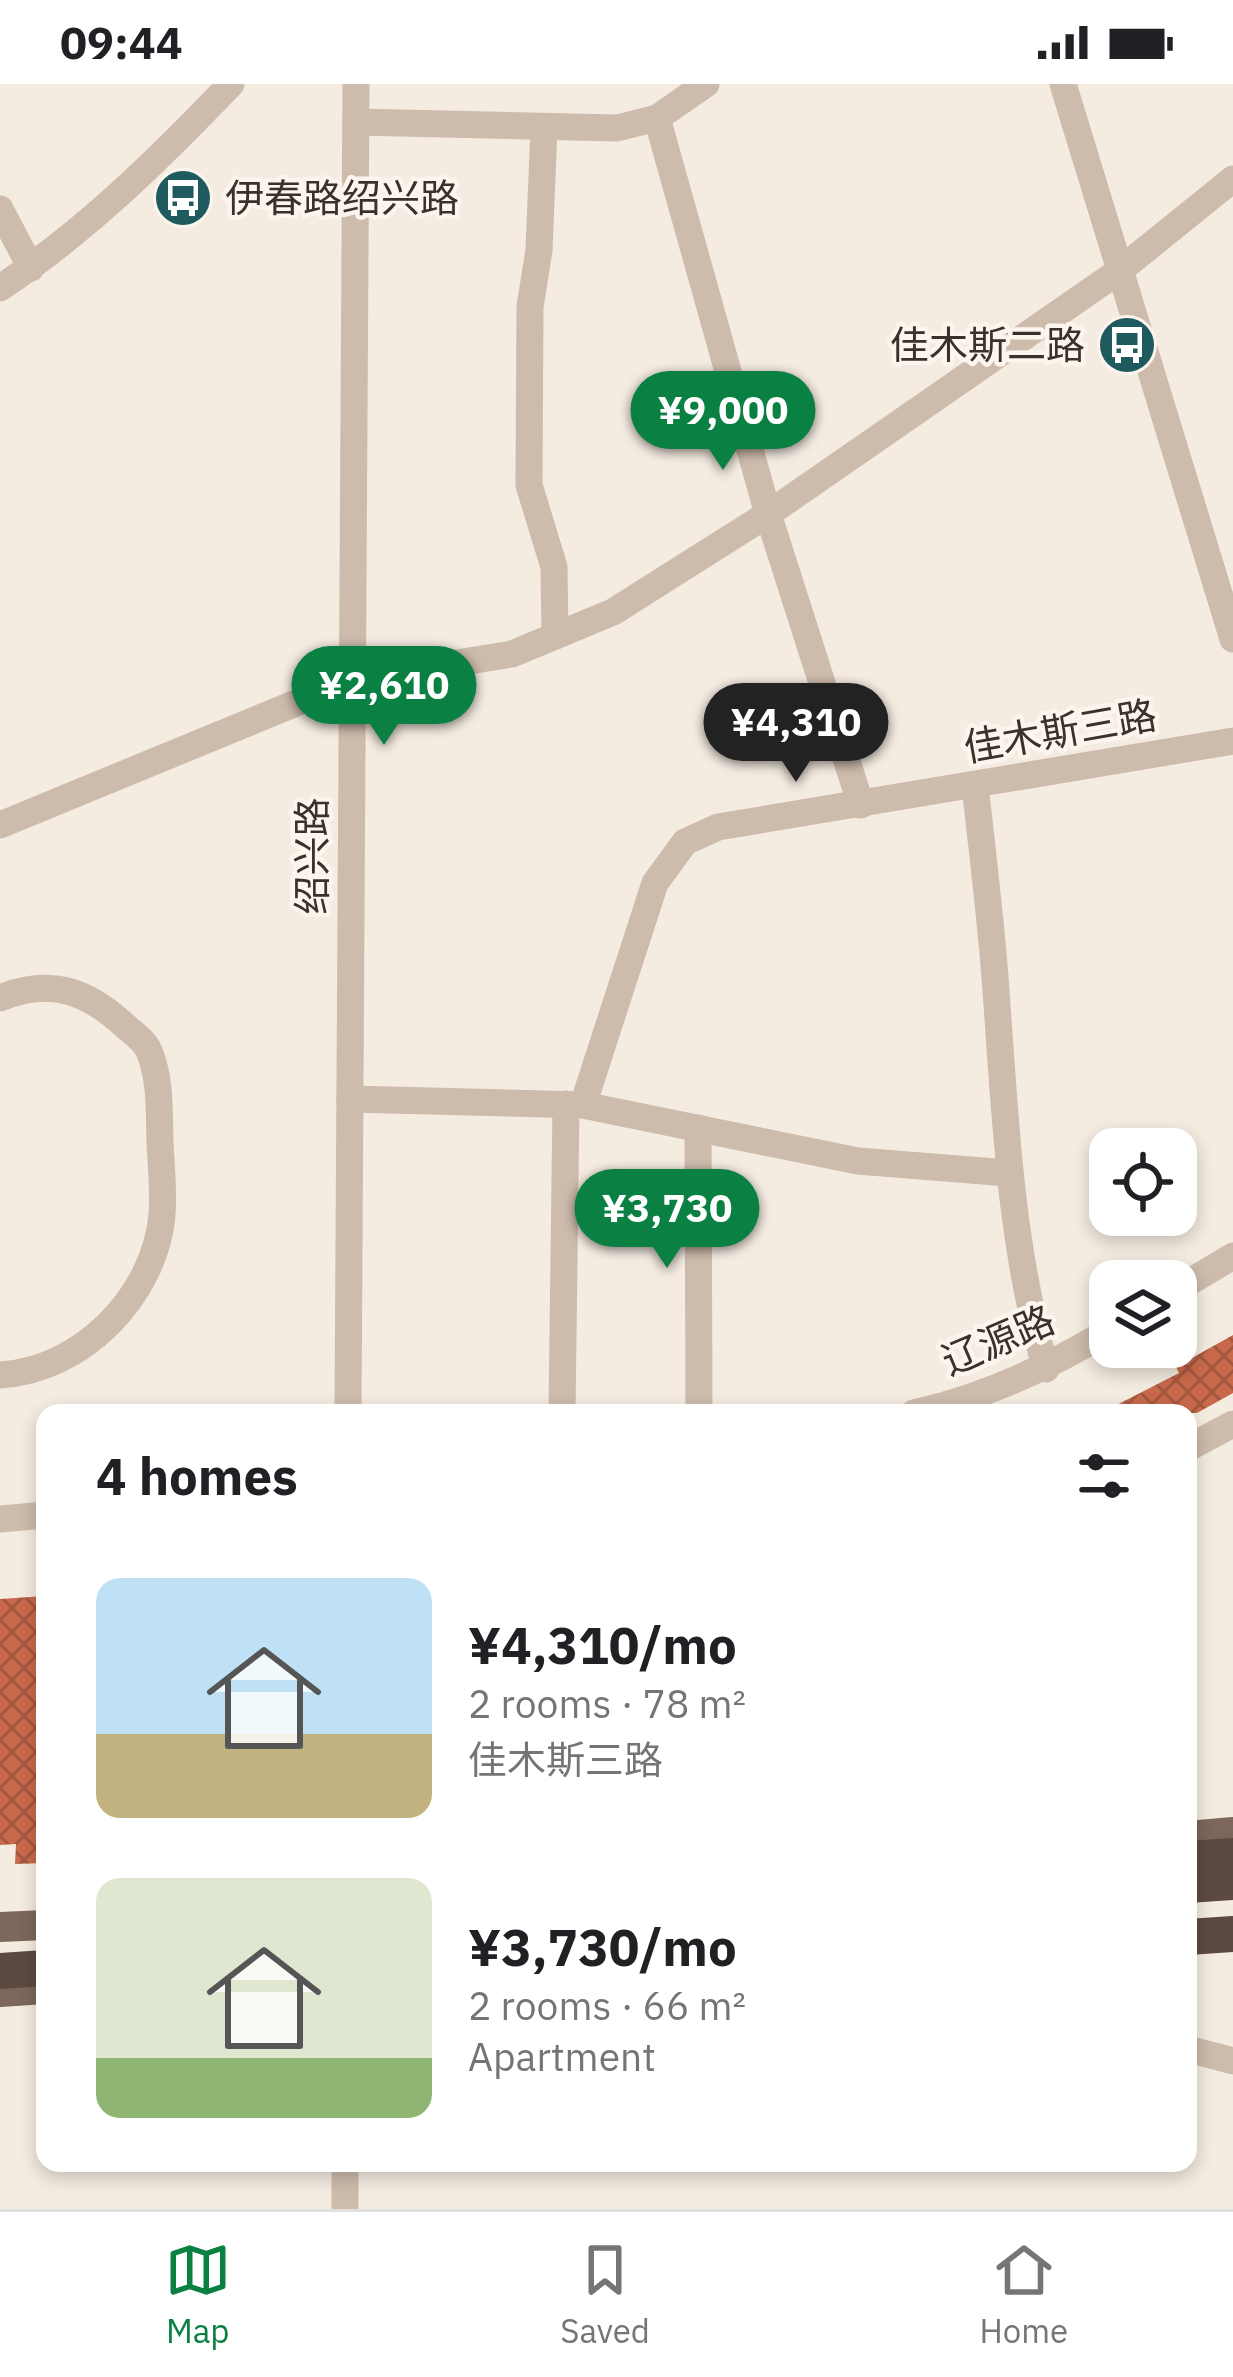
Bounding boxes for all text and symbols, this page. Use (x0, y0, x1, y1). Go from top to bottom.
text: 09:44 (60, 13, 183, 71)
bus stop icon: 伊春路绍兴路 (152, 167, 214, 229)
place label: 伊春路绍兴路 (225, 172, 459, 223)
bus stop icon: 佳木斯二路 (1096, 314, 1158, 376)
place label: 佳木斯二路 (890, 319, 1085, 370)
pin: ¥9,000 (625, 371, 821, 473)
text: ¥9,000 (657, 384, 789, 435)
pin: ¥2,610 (286, 646, 482, 748)
text: ¥2,610 (318, 659, 450, 710)
pin: ¥4,310 (698, 683, 894, 785)
street label: 佳木斯三路 (959, 688, 1160, 773)
text: ¥4,310 (730, 696, 862, 747)
street label: 绍兴路 (286, 797, 337, 915)
map controls (1089, 1128, 1197, 1368)
button: locate (1089, 1128, 1197, 1236)
pin: ¥3,730 (569, 1169, 765, 1271)
text: ¥3,730 (601, 1182, 733, 1233)
button: layers (1089, 1260, 1197, 1368)
street label: 辽源路 (934, 1293, 1062, 1386)
text: 4 homes (96, 1443, 298, 1509)
icon: filters (1071, 1443, 1137, 1509)
text: ¥4,310/mo (468, 1612, 737, 1678)
icon: home (192, 1626, 336, 1770)
text: 2 rooms · 78 m² (468, 1678, 746, 1729)
text: 佳木斯三路 (468, 1734, 663, 1785)
text: ¥3,730/mo (468, 1914, 737, 1980)
icon: home (192, 1926, 336, 2070)
text: 2 rooms · 66 m² (468, 1980, 746, 2031)
text: Apartment (468, 2031, 656, 2082)
tab: Map (165, 2237, 231, 2352)
tab: Saved (560, 2237, 650, 2352)
tab: Home (979, 2237, 1068, 2352)

